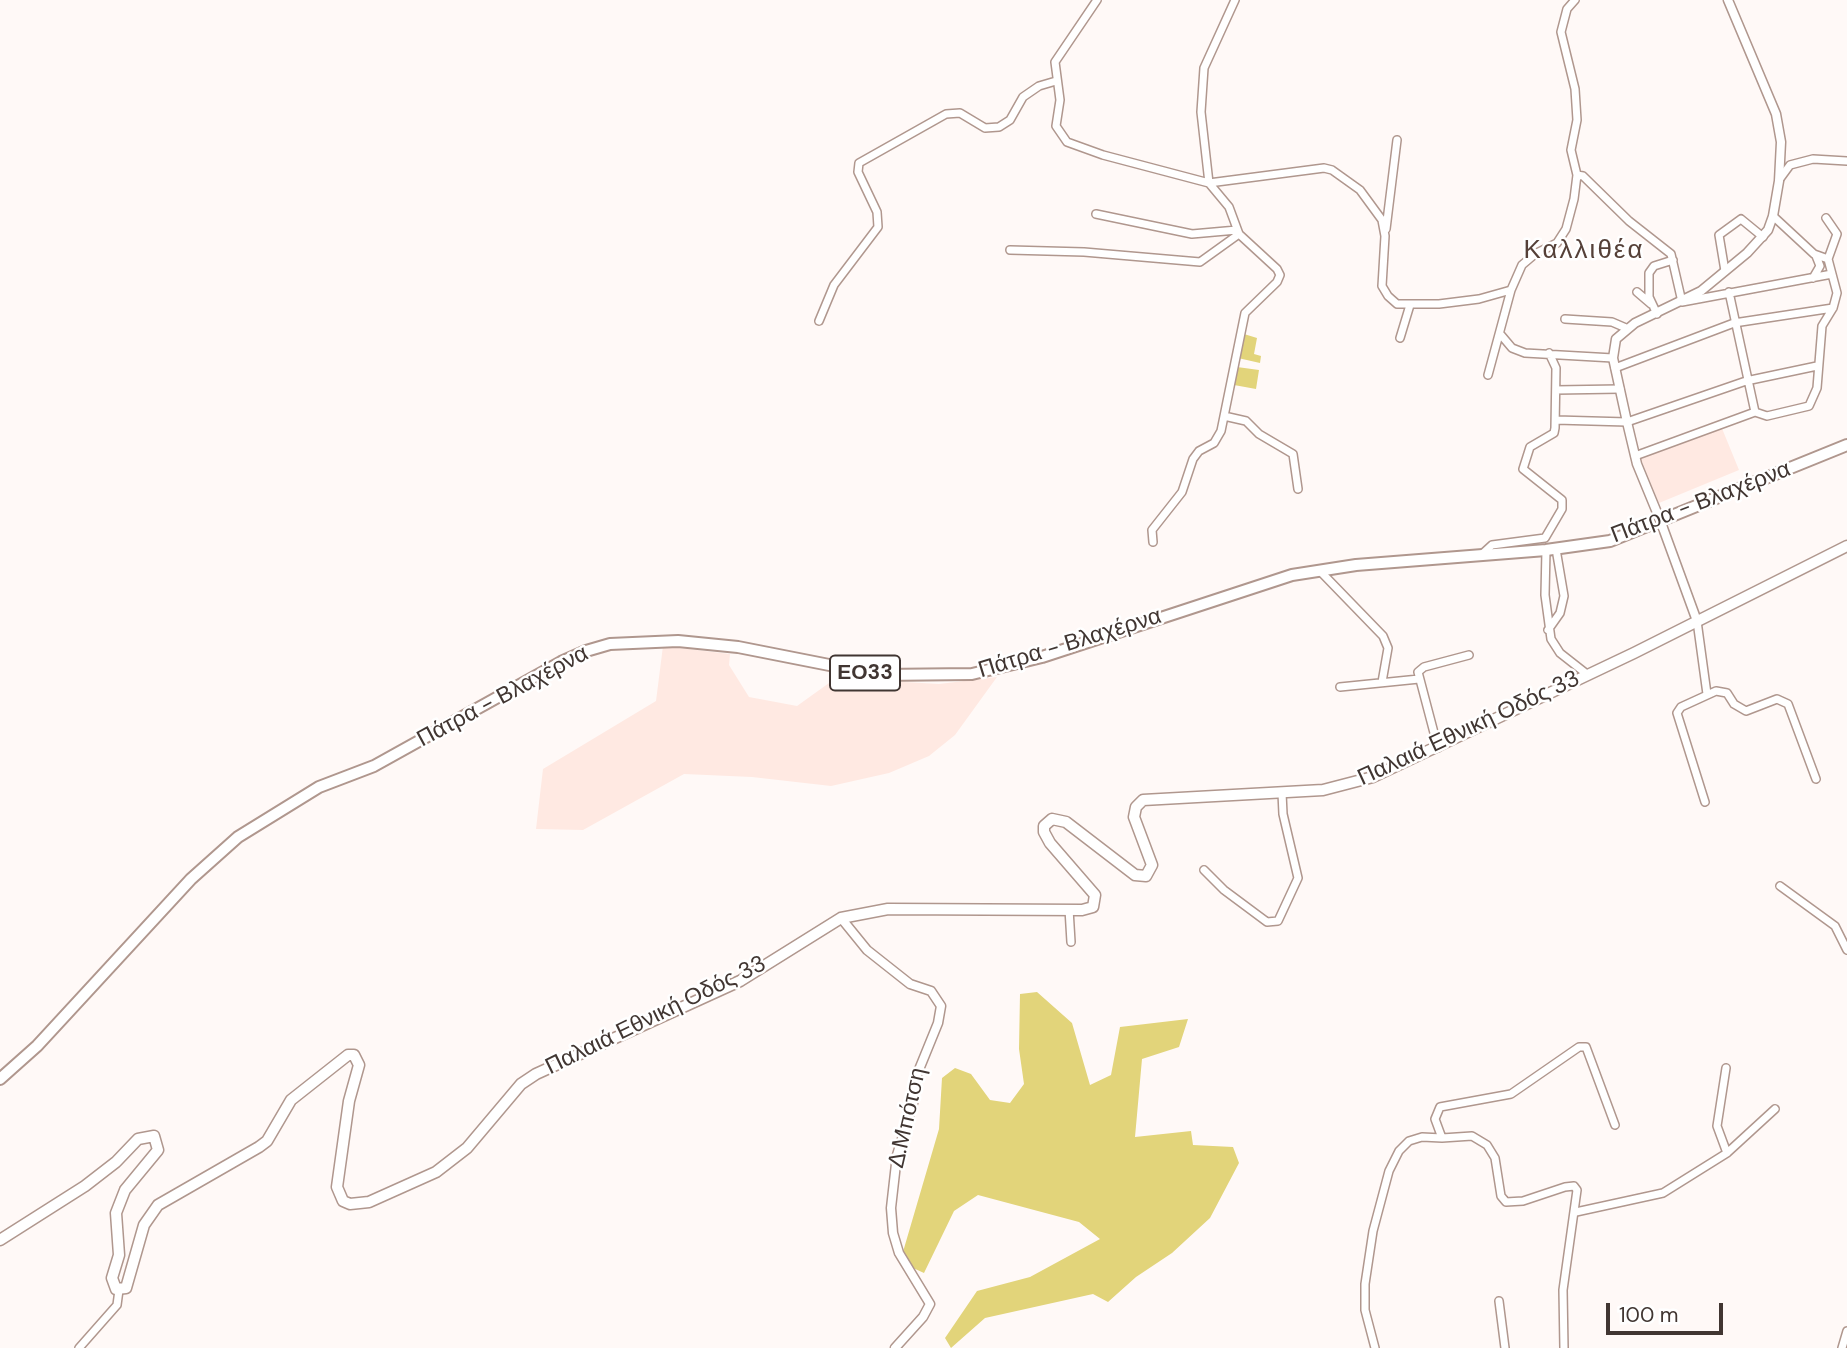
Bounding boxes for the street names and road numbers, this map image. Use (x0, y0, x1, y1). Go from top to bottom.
street label: Πάτρα - Βλαχέρνα (1607, 456, 1795, 550)
street label: Πάτρα - Βλαχέρνα (975, 603, 1165, 685)
street label: Πάτρα - Βλαχέρνα (413, 640, 593, 754)
road number: ΕΟ33 (830, 656, 900, 690)
street label: Παλαιά Εθνική Οδός 33 (1354, 665, 1584, 793)
street label: Παλαιά Εθνική Οδός 33 (541, 951, 771, 1081)
street label: Δ.Μπότση (883, 1065, 933, 1171)

